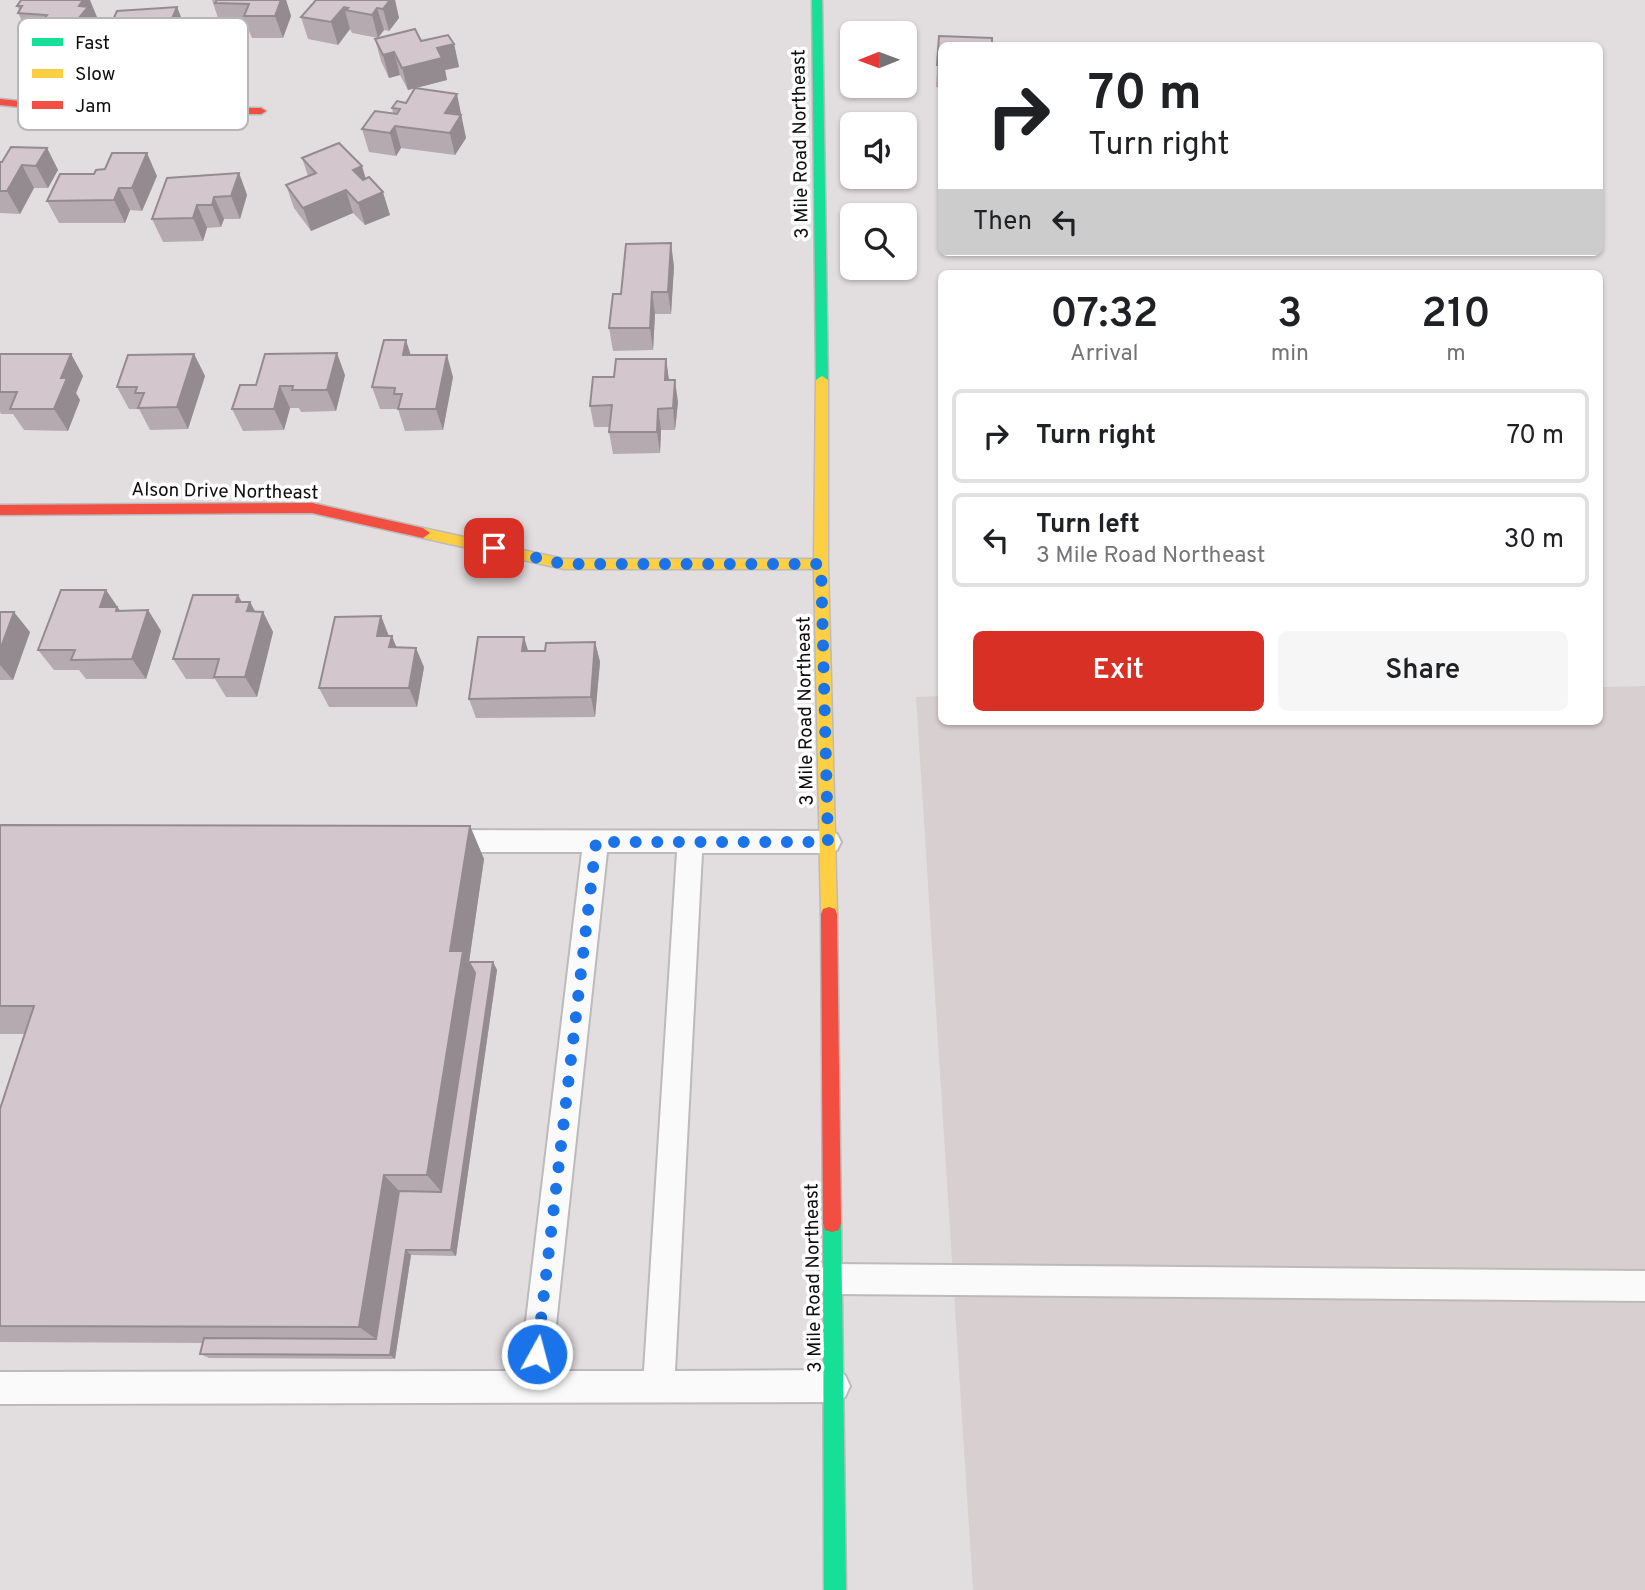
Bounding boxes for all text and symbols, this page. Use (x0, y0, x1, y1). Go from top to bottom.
legend (18, 18, 248, 130)
north arrow (840, 21, 917, 98)
map controls (840, 21, 917, 280)
text: Fast (75, 32, 110, 56)
street label: 3 Mile Road Northeast (787, 49, 815, 239)
text: Slow (75, 63, 115, 87)
text: 70 m (1088, 65, 1202, 127)
icon: right (973, 70, 1064, 161)
text: Jam (75, 95, 112, 119)
button: sound (840, 112, 917, 189)
text: Turn right (1088, 126, 1230, 166)
button: search (840, 203, 917, 280)
icon: left (1046, 203, 1084, 241)
text: Then (973, 206, 1032, 239)
text: 07:32 (1050, 289, 1159, 342)
text: 3 (1277, 289, 1302, 342)
text: 210 (1421, 289, 1491, 342)
text: Arrival (1070, 340, 1139, 369)
text: min (1271, 340, 1309, 369)
text: m (1446, 340, 1466, 369)
icon: right (977, 417, 1015, 455)
text: Turn right (1036, 420, 1156, 453)
text: 70 m (1506, 420, 1564, 453)
street label: Alson Drive Northeast (131, 478, 319, 506)
text: Turn left (1036, 509, 1140, 542)
pin (464, 518, 524, 578)
icon: left (977, 521, 1015, 559)
text: 30 m (1504, 524, 1564, 557)
icon: arrive (475, 529, 513, 567)
text: 3 Mile Road Northeast (1036, 542, 1266, 571)
street label: 3 Mile Road Northeast (792, 616, 820, 806)
button: Exit (973, 631, 1264, 711)
button: Share (1278, 631, 1568, 711)
street label: 3 Mile Road Northeast (800, 1183, 828, 1373)
position arrow (500, 1317, 574, 1391)

